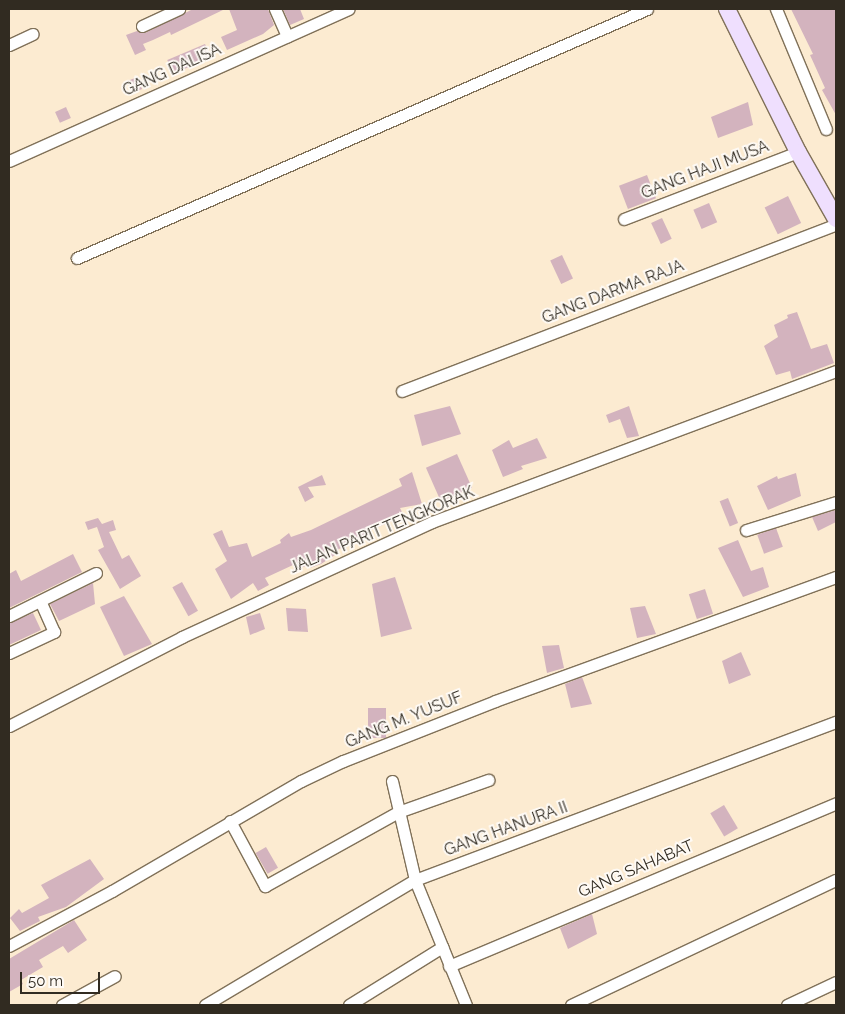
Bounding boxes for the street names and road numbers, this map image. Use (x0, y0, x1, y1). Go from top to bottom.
street label: GANG DALISA (120, 40, 224, 100)
street label: GANG HAJI MUSA (639, 137, 771, 203)
street label: GANG DARMA RAJA (539, 256, 687, 328)
street label: JALAN PARIT TENGKORAK (286, 482, 478, 578)
street label: GANG M. YUSUF (342, 688, 466, 752)
street label: GANG HANURA II (441, 798, 571, 860)
street label: GANG SAHABAT (576, 836, 696, 902)

